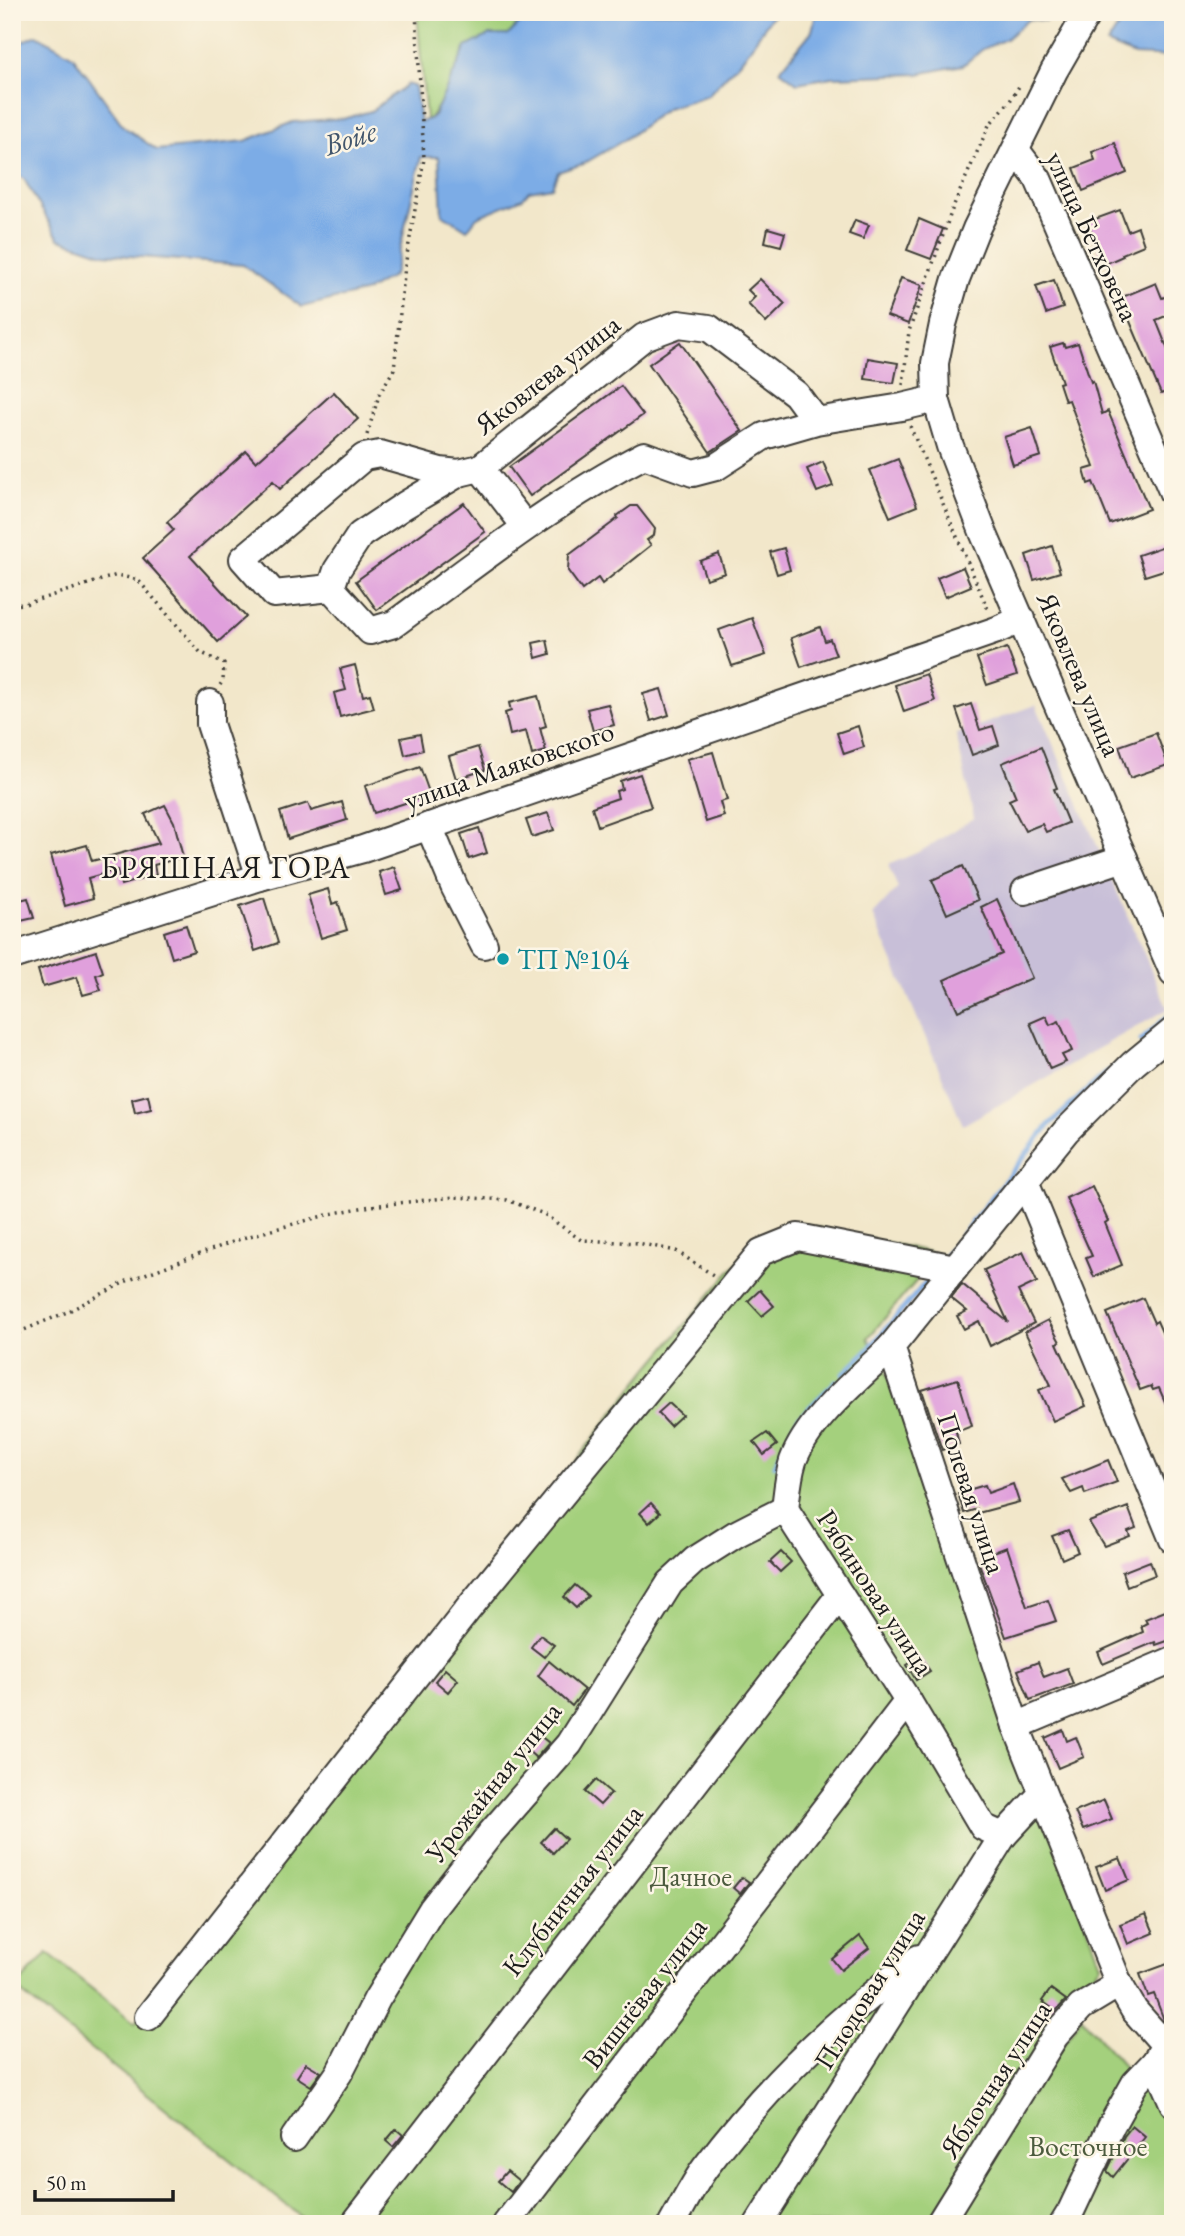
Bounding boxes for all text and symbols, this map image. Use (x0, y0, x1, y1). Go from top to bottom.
water label: Войе (317, 110, 382, 165)
street label: улица Бетховена (1038, 145, 1148, 328)
street label: Яковлева улица (466, 305, 628, 443)
street label: Яковлева улица (1029, 585, 1131, 762)
street label: улица Маяковского (399, 712, 619, 818)
district label: БРЯШНАЯ ГОРА (100, 848, 352, 887)
place label: ТП №104 (517, 941, 630, 977)
marker: ТП №104 (495, 951, 511, 967)
street label: Полевая улица (929, 1408, 1015, 1579)
street label: Рябиновая улица (809, 1502, 943, 1682)
street label: Урожайная улица (416, 1693, 570, 1871)
street label: Клубничная улица (494, 1796, 651, 1983)
park label: Дачное (650, 1858, 732, 1894)
street label: Плодовая улица (805, 1901, 933, 2076)
street label: Вишнёвая улица (574, 1909, 715, 2076)
street label: Яблочная улица (930, 1993, 1060, 2165)
park label: Восточное (1029, 2128, 1148, 2164)
scale bar (35, 2159, 173, 2203)
text: 50 m (46, 2169, 87, 2196)

